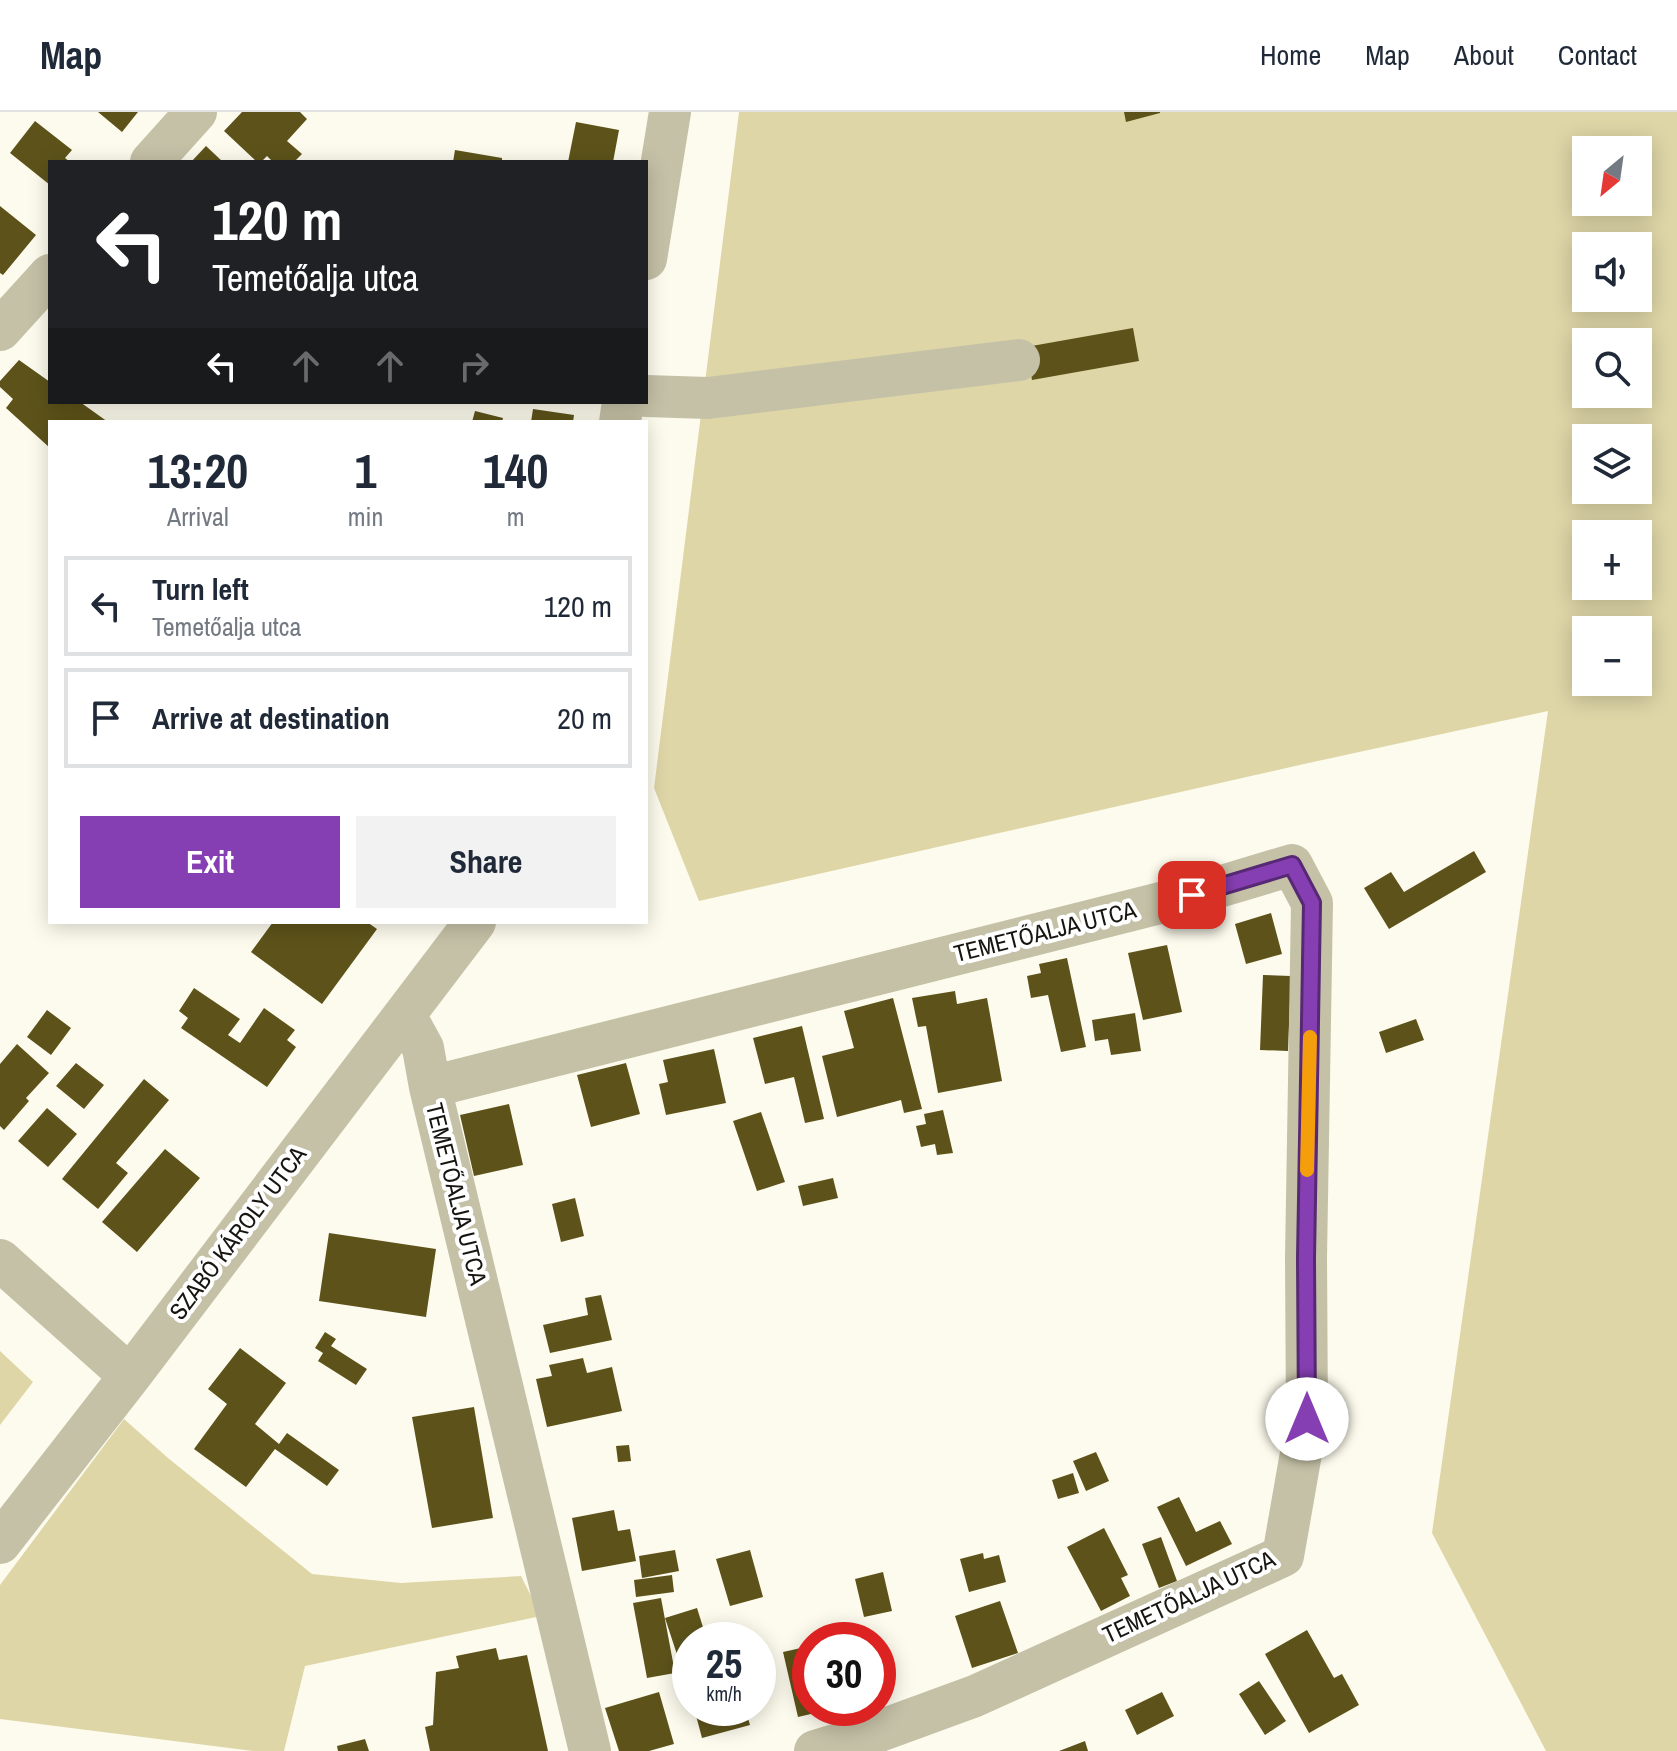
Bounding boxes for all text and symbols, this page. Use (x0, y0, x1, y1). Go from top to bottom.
text: Map (40, 30, 102, 81)
text: Home (1260, 36, 1321, 74)
text: Map (1365, 36, 1410, 74)
text: About (1454, 36, 1514, 74)
text: Contact (1558, 36, 1637, 74)
north arrow (1572, 136, 1652, 216)
map controls (1572, 136, 1652, 696)
text: 120 m (212, 182, 342, 257)
icon: left (80, 192, 184, 296)
button: sound (1572, 232, 1652, 312)
text: Temetőalja utca (212, 254, 419, 302)
button: search (1572, 328, 1652, 408)
icon: left (200, 344, 244, 388)
icon: ahead (284, 344, 328, 388)
icon: ahead (368, 344, 412, 388)
icon: right (452, 344, 496, 388)
button: layers (1572, 424, 1652, 504)
text: 13:20 (148, 438, 248, 503)
text: 1 (355, 438, 376, 503)
text: 140 (483, 438, 548, 503)
text: Arrival (167, 499, 229, 534)
text: min (348, 499, 383, 534)
text: m (507, 499, 525, 534)
button: + (1572, 520, 1652, 600)
text: Turn left (152, 569, 249, 609)
icon: left (84, 584, 128, 628)
text: 120 m (544, 586, 612, 626)
text: Temetőalja utca (152, 609, 301, 644)
button: − (1572, 616, 1652, 696)
icon: arrive (84, 696, 128, 740)
text: Arrive at destination (152, 698, 390, 738)
text: 20 m (557, 698, 612, 738)
button: Exit (80, 816, 340, 908)
button: Share (356, 816, 616, 908)
pin (1158, 861, 1226, 929)
icon: arrive (1170, 873, 1214, 917)
street label: TEMETŐALJA UTCA (950, 893, 1140, 969)
street label: TEMETŐALJA UTCA (419, 1099, 495, 1289)
street label: SZABÓ KÁROLY UTCA (161, 1138, 313, 1326)
position arrow (1265, 1377, 1349, 1461)
street label: TEMETŐALJA UTCA (1097, 1542, 1281, 1650)
speed limit sign: 30 (792, 1622, 896, 1726)
text: 25 (706, 1637, 742, 1690)
text: km/h (706, 1680, 742, 1707)

